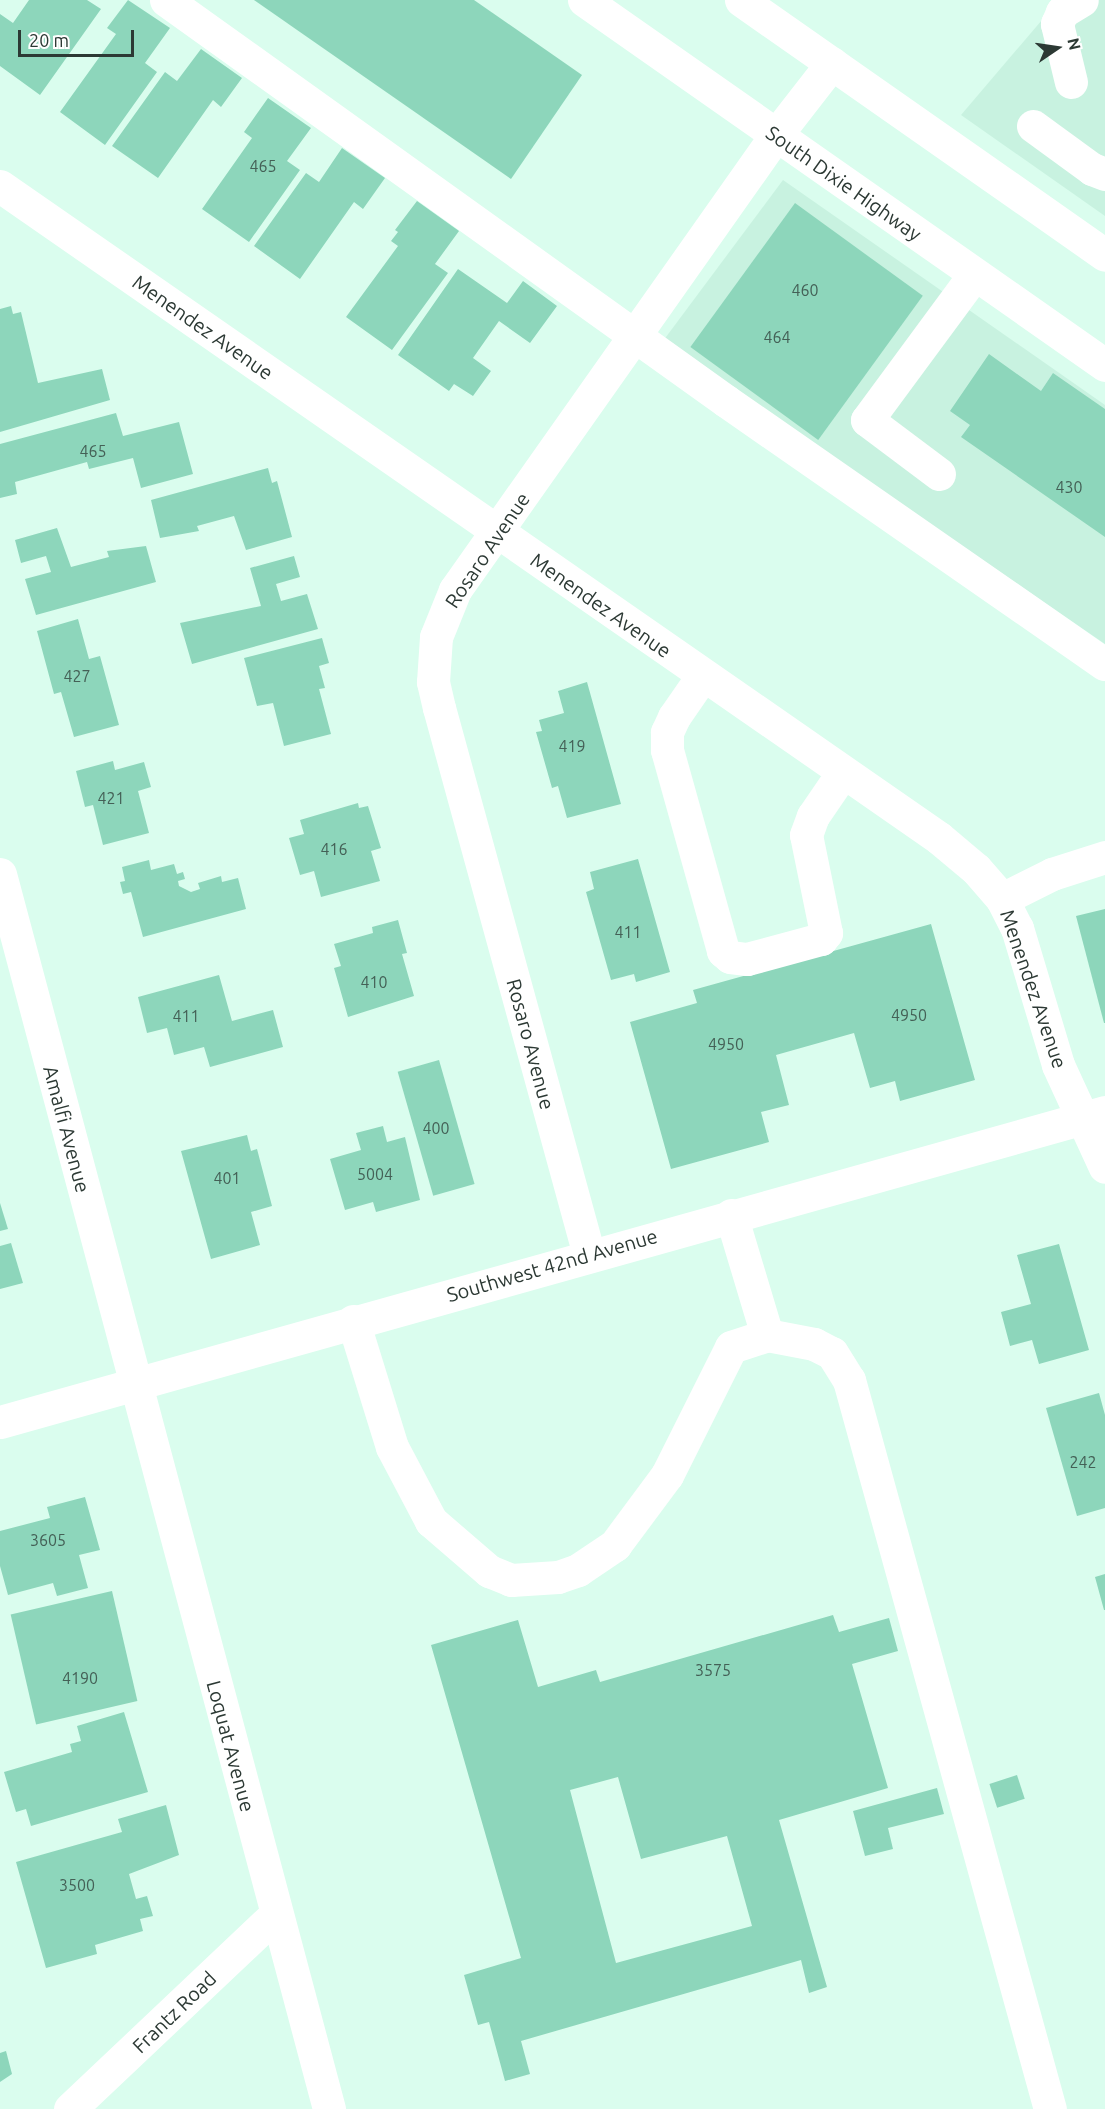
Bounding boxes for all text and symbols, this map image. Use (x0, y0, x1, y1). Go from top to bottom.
scale bar (21, 18, 136, 56)
north arrow (1027, 18, 1087, 78)
text: 20 m (29, 30, 69, 50)
text: N (1064, 36, 1085, 52)
street label: South Dixie Highway (762, 120, 926, 246)
house number: 465 (249, 156, 277, 176)
street label: Menendez Avenue (128, 270, 278, 384)
house number: 460 (791, 280, 819, 300)
house number: 464 (763, 327, 791, 347)
house number: 465 (79, 441, 107, 461)
house number: 430 (1055, 477, 1083, 497)
street label: Rosaro Avenue (440, 488, 534, 612)
street label: Menendez Avenue (526, 548, 676, 662)
house number: 427 (63, 666, 91, 686)
house number: 419 (558, 736, 586, 756)
house number: 421 (97, 788, 125, 808)
house number: 416 (320, 839, 348, 859)
street label: Menendez Avenue (996, 907, 1072, 1071)
house number: 411 (614, 922, 642, 942)
house number: 410 (360, 972, 388, 992)
street label: Rosaro Avenue (502, 976, 560, 1112)
house number: 4950 (891, 1005, 927, 1025)
house number: 411 (172, 1006, 200, 1026)
house number: 4950 (708, 1034, 744, 1054)
street label: Amalfi Avenue (39, 1063, 95, 1195)
house number: 400 (422, 1118, 450, 1138)
house number: 5004 (357, 1164, 393, 1184)
house number: 401 (213, 1168, 241, 1188)
street label: Southwest 42nd Avenue (444, 1223, 660, 1307)
house number: 242 (1069, 1452, 1097, 1472)
house number: 3605 (30, 1530, 66, 1550)
house number: 3575 (695, 1660, 731, 1680)
house number: 4190 (62, 1668, 98, 1688)
street label: Loquat Avenue (202, 1678, 260, 1814)
house number: 3500 (59, 1875, 95, 1895)
street label: Frantz Road (127, 1966, 221, 2058)

